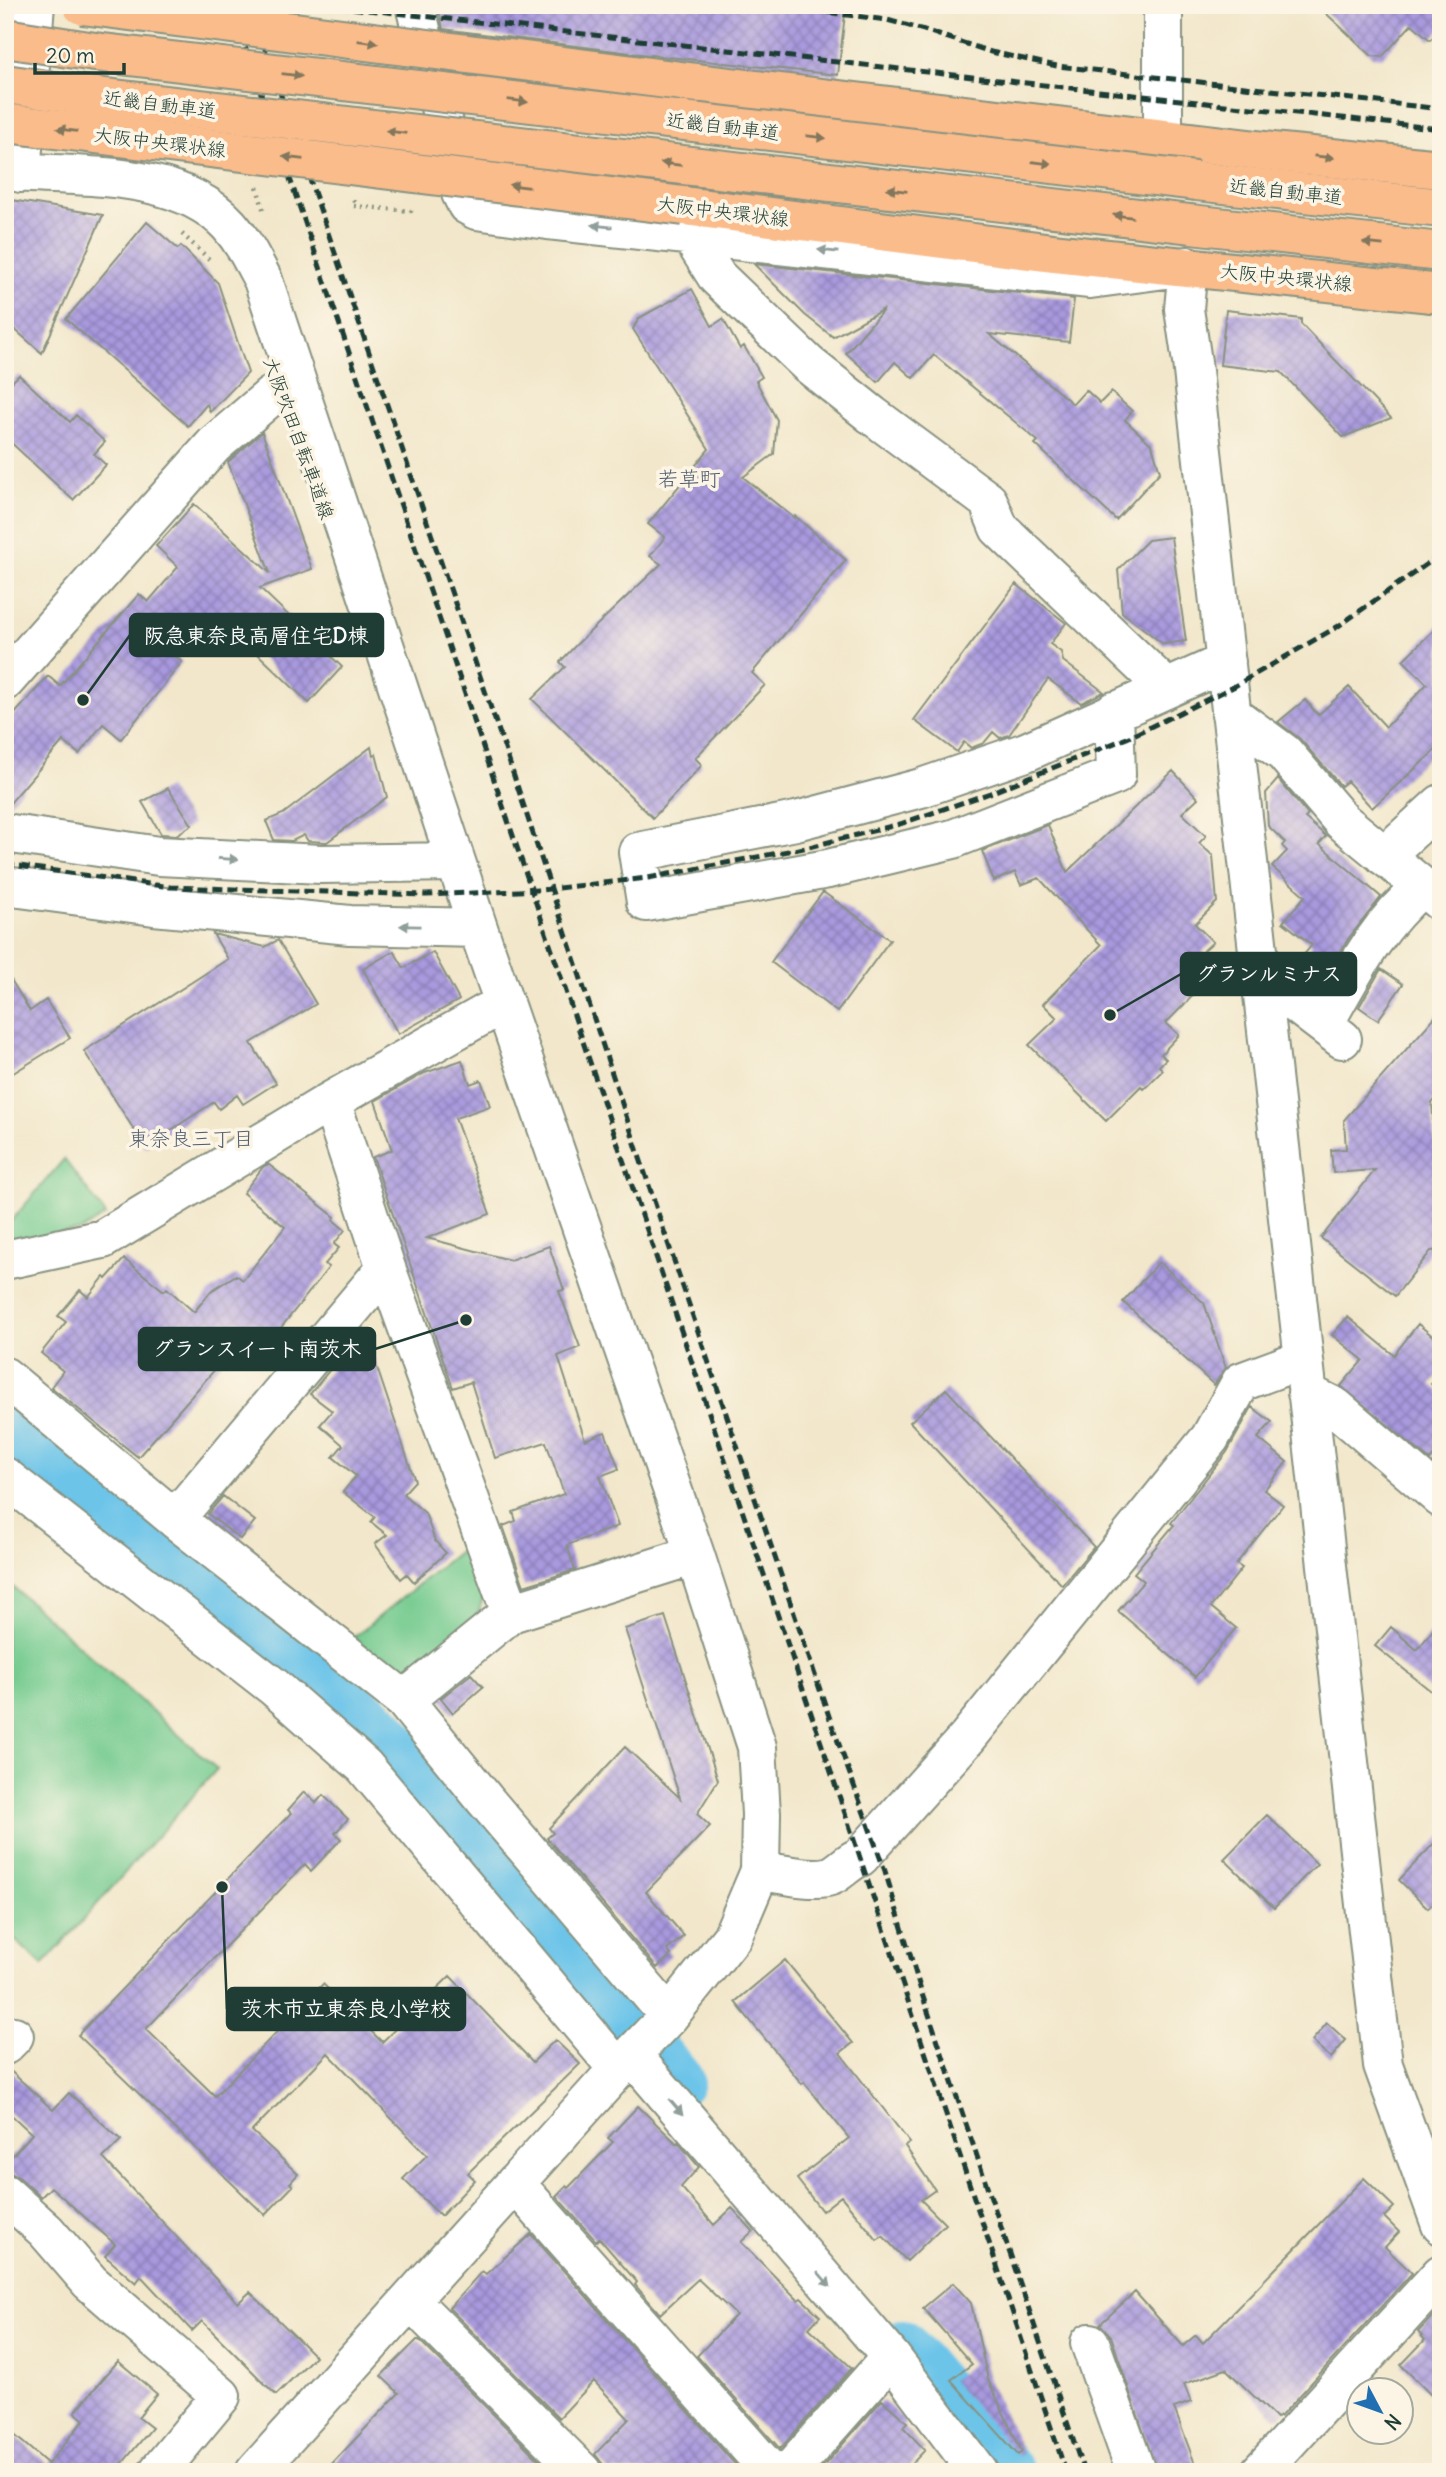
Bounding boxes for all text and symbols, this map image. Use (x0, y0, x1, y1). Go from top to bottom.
scale bar (35, 32, 124, 76)
one-way arrow (357, 37, 379, 48)
text: 20 m (46, 42, 95, 69)
one-way arrow (281, 70, 303, 81)
street label: 近畿自動車道 (102, 85, 218, 123)
one-way arrow (507, 96, 529, 107)
street label: 近畿自動車道 (665, 107, 781, 145)
street label: 大阪中央環状線 (93, 122, 227, 162)
one-way arrow (56, 125, 78, 136)
one-way arrow (385, 126, 407, 137)
one-way arrow (806, 131, 828, 142)
one-way arrow (1314, 152, 1336, 163)
one-way arrow (282, 153, 304, 164)
one-way arrow (660, 158, 682, 169)
one-way arrow (1032, 158, 1054, 169)
street label: 近畿自動車道 (1228, 173, 1344, 209)
one-way arrow (507, 181, 529, 192)
one-way arrow (886, 184, 908, 195)
street label: 大阪中央環状線 (656, 191, 790, 231)
one-way arrow (1112, 210, 1134, 221)
one-way arrow (591, 220, 613, 231)
one-way arrow (1362, 238, 1384, 249)
one-way arrow (817, 245, 839, 256)
street label: 大阪中央環状線 (1219, 258, 1353, 296)
street label: 大阪吹田自転車道線 (258, 354, 340, 522)
district label: 若草町 (658, 465, 721, 492)
callout: 阪急東奈良高層住宅D棟 (130, 614, 383, 656)
text: 阪急東奈良高層住宅D棟 (144, 622, 368, 649)
one-way arrow (217, 854, 239, 865)
one-way arrow (399, 921, 421, 932)
callout: グランルミナス (1181, 953, 1356, 995)
text: グランルミナス (1196, 960, 1342, 987)
district label: 東奈良三丁目 (128, 1125, 254, 1152)
callout: グランスイート南茨木 (139, 1328, 375, 1370)
text: グランスイート南茨木 (153, 1335, 361, 1362)
callout: 茨木市立東奈良小学校 (227, 1988, 465, 2030)
text: 茨木市立東奈良小学校 (241, 1995, 451, 2022)
one-way arrow (668, 2098, 684, 2116)
one-way arrow (816, 2271, 831, 2288)
north arrow (1344, 2376, 1414, 2446)
text: N (1379, 2409, 1406, 2435)

